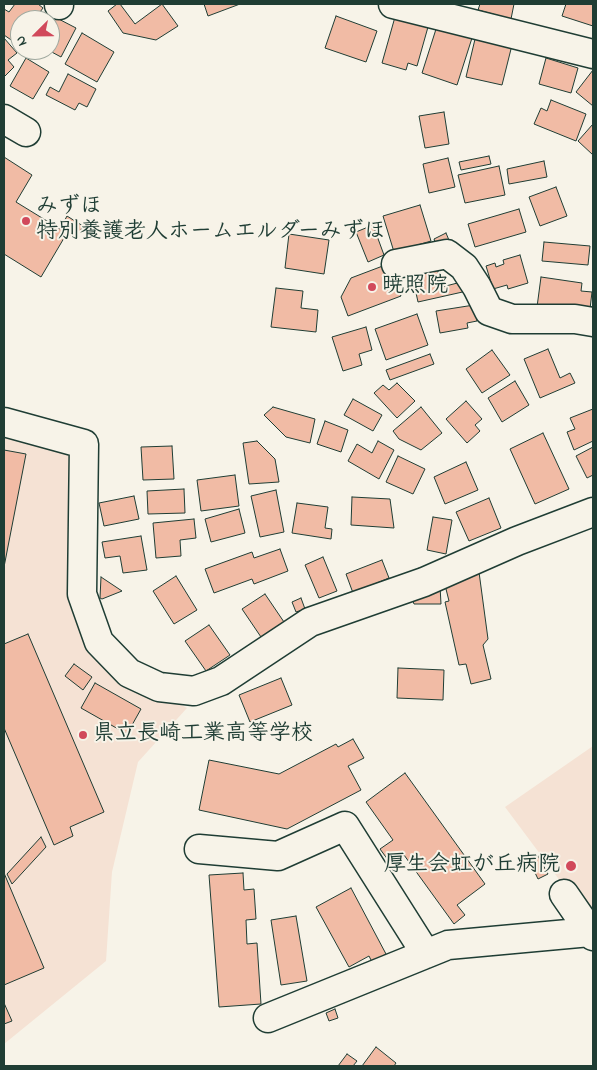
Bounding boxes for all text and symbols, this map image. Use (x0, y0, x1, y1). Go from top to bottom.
north arrow (10, 10, 60, 60)
text: N (10, 32, 33, 49)
place label: みずほ 特別養護老人ホームエルダーみずほ (36, 195, 386, 246)
marker: みずほ 特別養護老人ホームエルダーみずほ (20, 215, 32, 227)
place label: 暁照院 (382, 274, 448, 300)
marker: 暁照院 (366, 281, 378, 293)
place label: 県立長崎工業高等学校 (93, 722, 313, 748)
marker: 県立長崎工業高等学校 (77, 729, 89, 741)
place label: 厚生会虹が丘病院 (384, 853, 560, 879)
marker: 厚生会虹が丘病院 (564, 859, 578, 873)

